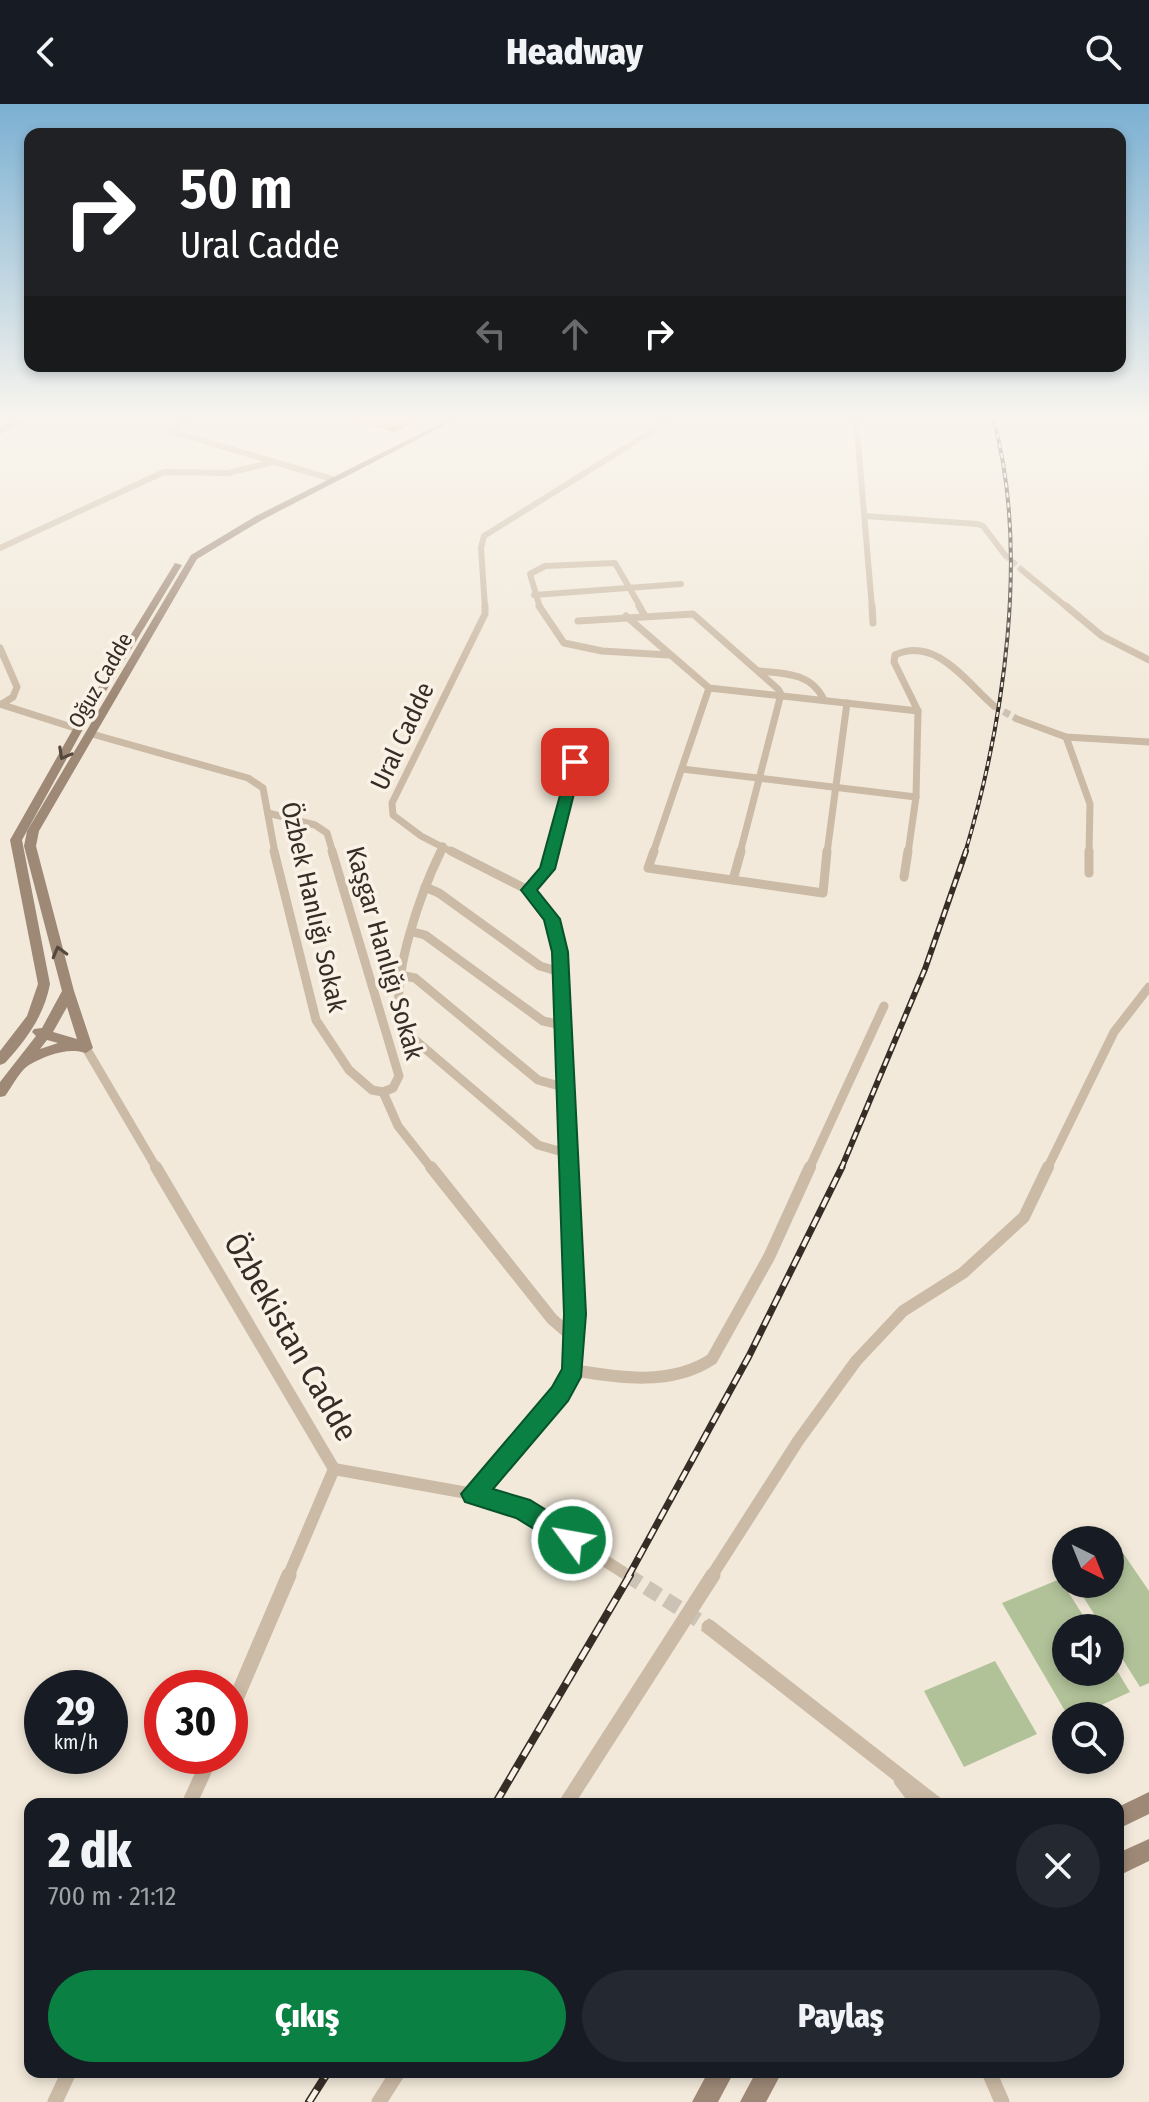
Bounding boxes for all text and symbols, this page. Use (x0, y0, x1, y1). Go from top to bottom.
icon: back (24, 30, 68, 74)
text: Headway (506, 30, 643, 74)
icon: search (1081, 30, 1125, 74)
text: 50 m (180, 156, 292, 223)
icon: right (48, 160, 152, 264)
text: Ural Cadde (180, 224, 340, 268)
icon: left (469, 312, 513, 356)
icon: ahead (553, 312, 597, 356)
icon: right (637, 312, 681, 356)
street label: Oğuz Cadde (62, 628, 138, 733)
street label: Ural Cadde (364, 677, 441, 795)
pin (541, 728, 609, 796)
icon: arrive (553, 740, 597, 784)
one-way arrow (58, 745, 74, 760)
street label: Özbek Hanlığı Sokak (274, 799, 353, 1016)
street label: Kaşgar Hanlığı Sokak (339, 843, 430, 1064)
one-way arrow (51, 946, 68, 960)
street label: Özbekistan Cadde (216, 1226, 366, 1448)
position arrow (530, 1498, 614, 1582)
north arrow (1052, 1526, 1124, 1598)
map controls (1052, 1526, 1124, 1774)
button: sound (1052, 1614, 1124, 1686)
speed limit sign: 30 (144, 1670, 248, 1774)
text: 29 (56, 1688, 95, 1736)
button: search (1052, 1702, 1124, 1774)
text: km/h (54, 1730, 98, 1754)
text: 2 dk (48, 1822, 131, 1880)
button: close (1016, 1824, 1100, 1908)
text: 700 m · 21:12 (48, 1881, 176, 1912)
button: Çıkış (48, 1970, 566, 2062)
button: Paylaş (582, 1970, 1100, 2062)

